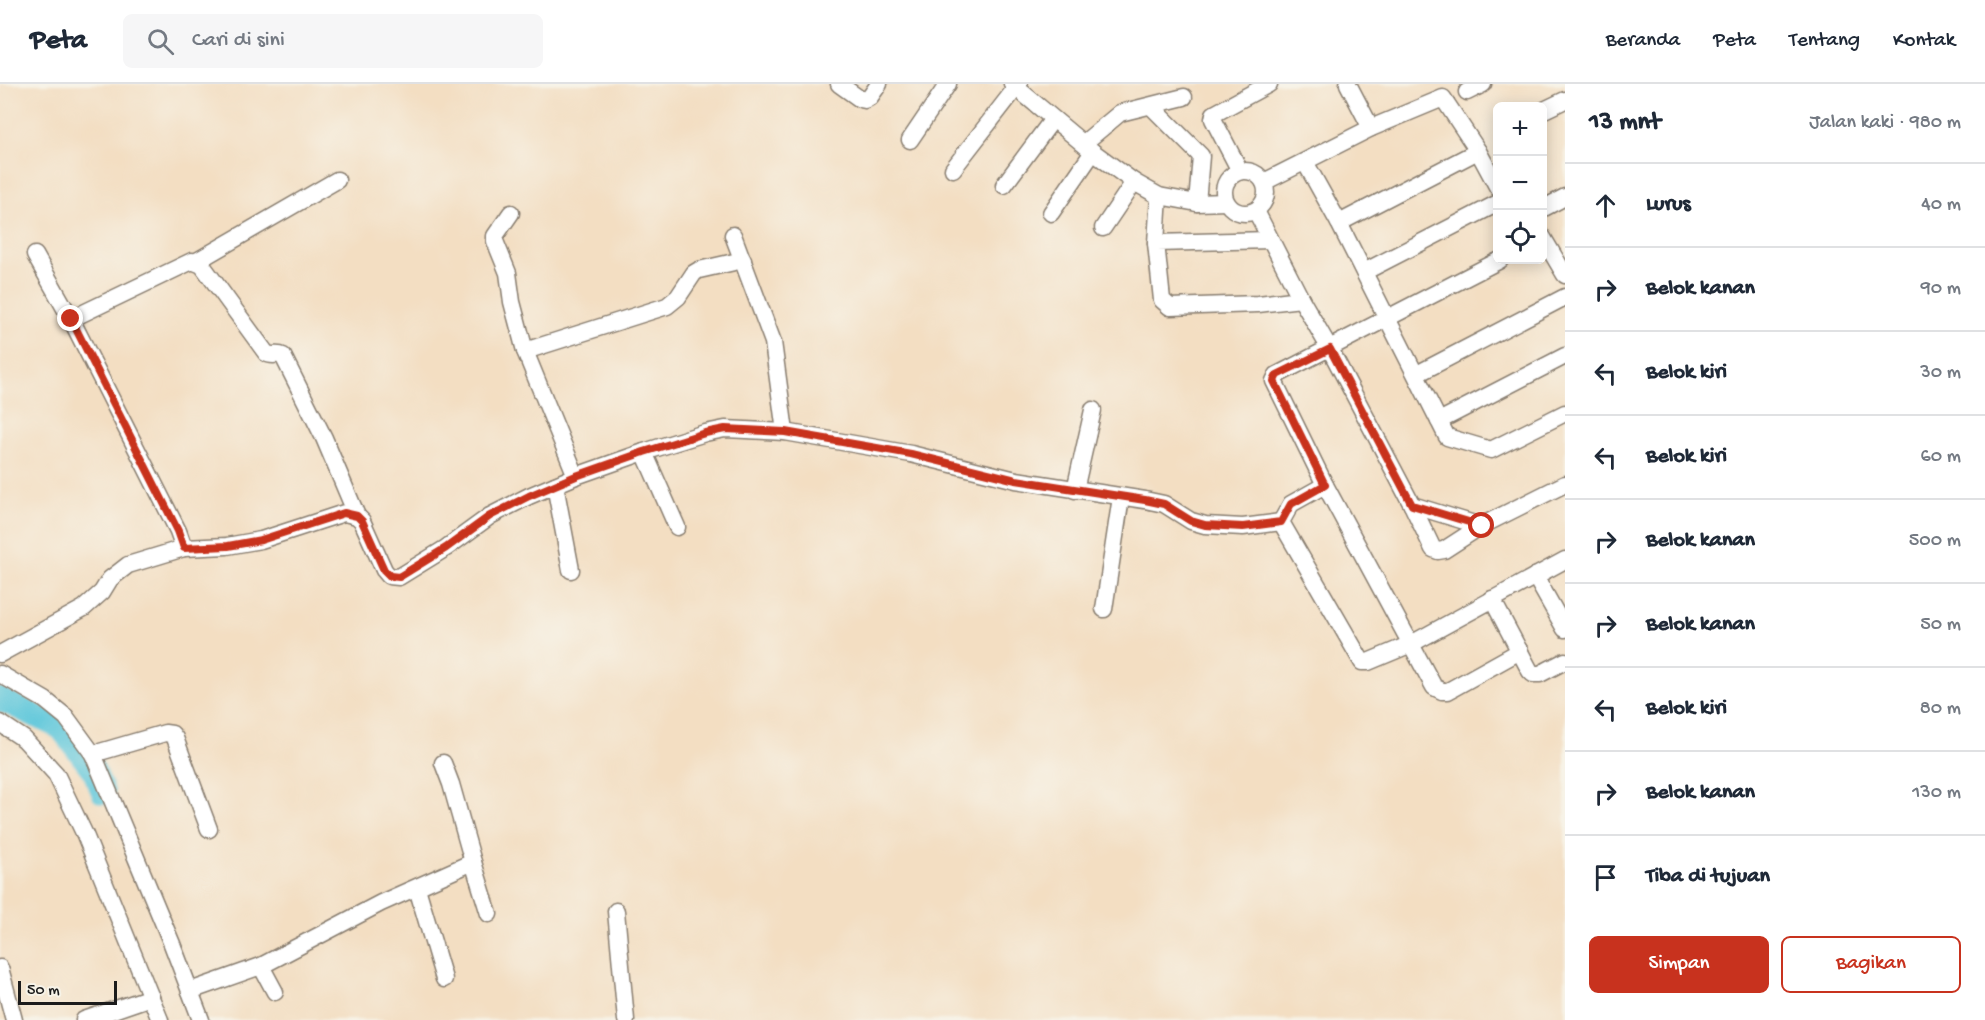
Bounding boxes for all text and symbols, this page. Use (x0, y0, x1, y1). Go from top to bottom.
search box (123, 14, 543, 68)
text: Peta (30, 25, 87, 58)
icon: search (144, 25, 177, 58)
text: Cari di sini (192, 28, 285, 54)
text: Beranda (1606, 29, 1680, 54)
text: Peta (1713, 29, 1756, 54)
text: Tentang (1789, 29, 1860, 54)
text: Kontak (1893, 29, 1955, 54)
map controls (1493, 102, 1547, 264)
button: + (1493, 102, 1547, 156)
text: 13 mnt (1589, 108, 1661, 139)
text: Jalan kaki · 980 m (1809, 112, 1961, 135)
button: − (1493, 156, 1547, 210)
icon: ahead (1589, 189, 1622, 222)
text: Lurus (1646, 192, 1691, 218)
text: 40 m (1921, 194, 1961, 217)
button: locate (1493, 210, 1547, 264)
icon: right (1589, 273, 1622, 306)
text: Belok kanan (1646, 276, 1755, 302)
text: 90 m (1921, 278, 1961, 301)
route end (57, 305, 83, 331)
icon: left (1589, 357, 1622, 390)
text: Belok kiri (1646, 360, 1727, 386)
text: 30 m (1920, 362, 1961, 385)
icon: left (1589, 441, 1622, 474)
text: Belok kiri (1646, 444, 1727, 470)
text: 60 m (1921, 446, 1961, 469)
route start (1468, 512, 1494, 538)
icon: right (1589, 525, 1622, 558)
text: Belok kanan (1646, 528, 1755, 554)
text: 500 m (1909, 530, 1961, 553)
icon: right (1589, 609, 1622, 642)
text: Belok kanan (1646, 612, 1755, 638)
text: 50 m (1920, 614, 1961, 637)
icon: left (1589, 693, 1622, 726)
text: Belok kiri (1646, 696, 1727, 722)
text: 80 m (1920, 698, 1961, 721)
icon: right (1589, 777, 1622, 810)
text: Belok kanan (1646, 780, 1755, 806)
text: 130 m (1912, 782, 1961, 805)
icon: arrive (1589, 861, 1622, 894)
text: Tiba di tujuan (1646, 864, 1770, 890)
button: Simpan (1589, 936, 1769, 993)
button: Bagikan (1781, 936, 1961, 993)
scale bar (18, 978, 117, 1006)
text: 50 m (27, 982, 60, 1001)

